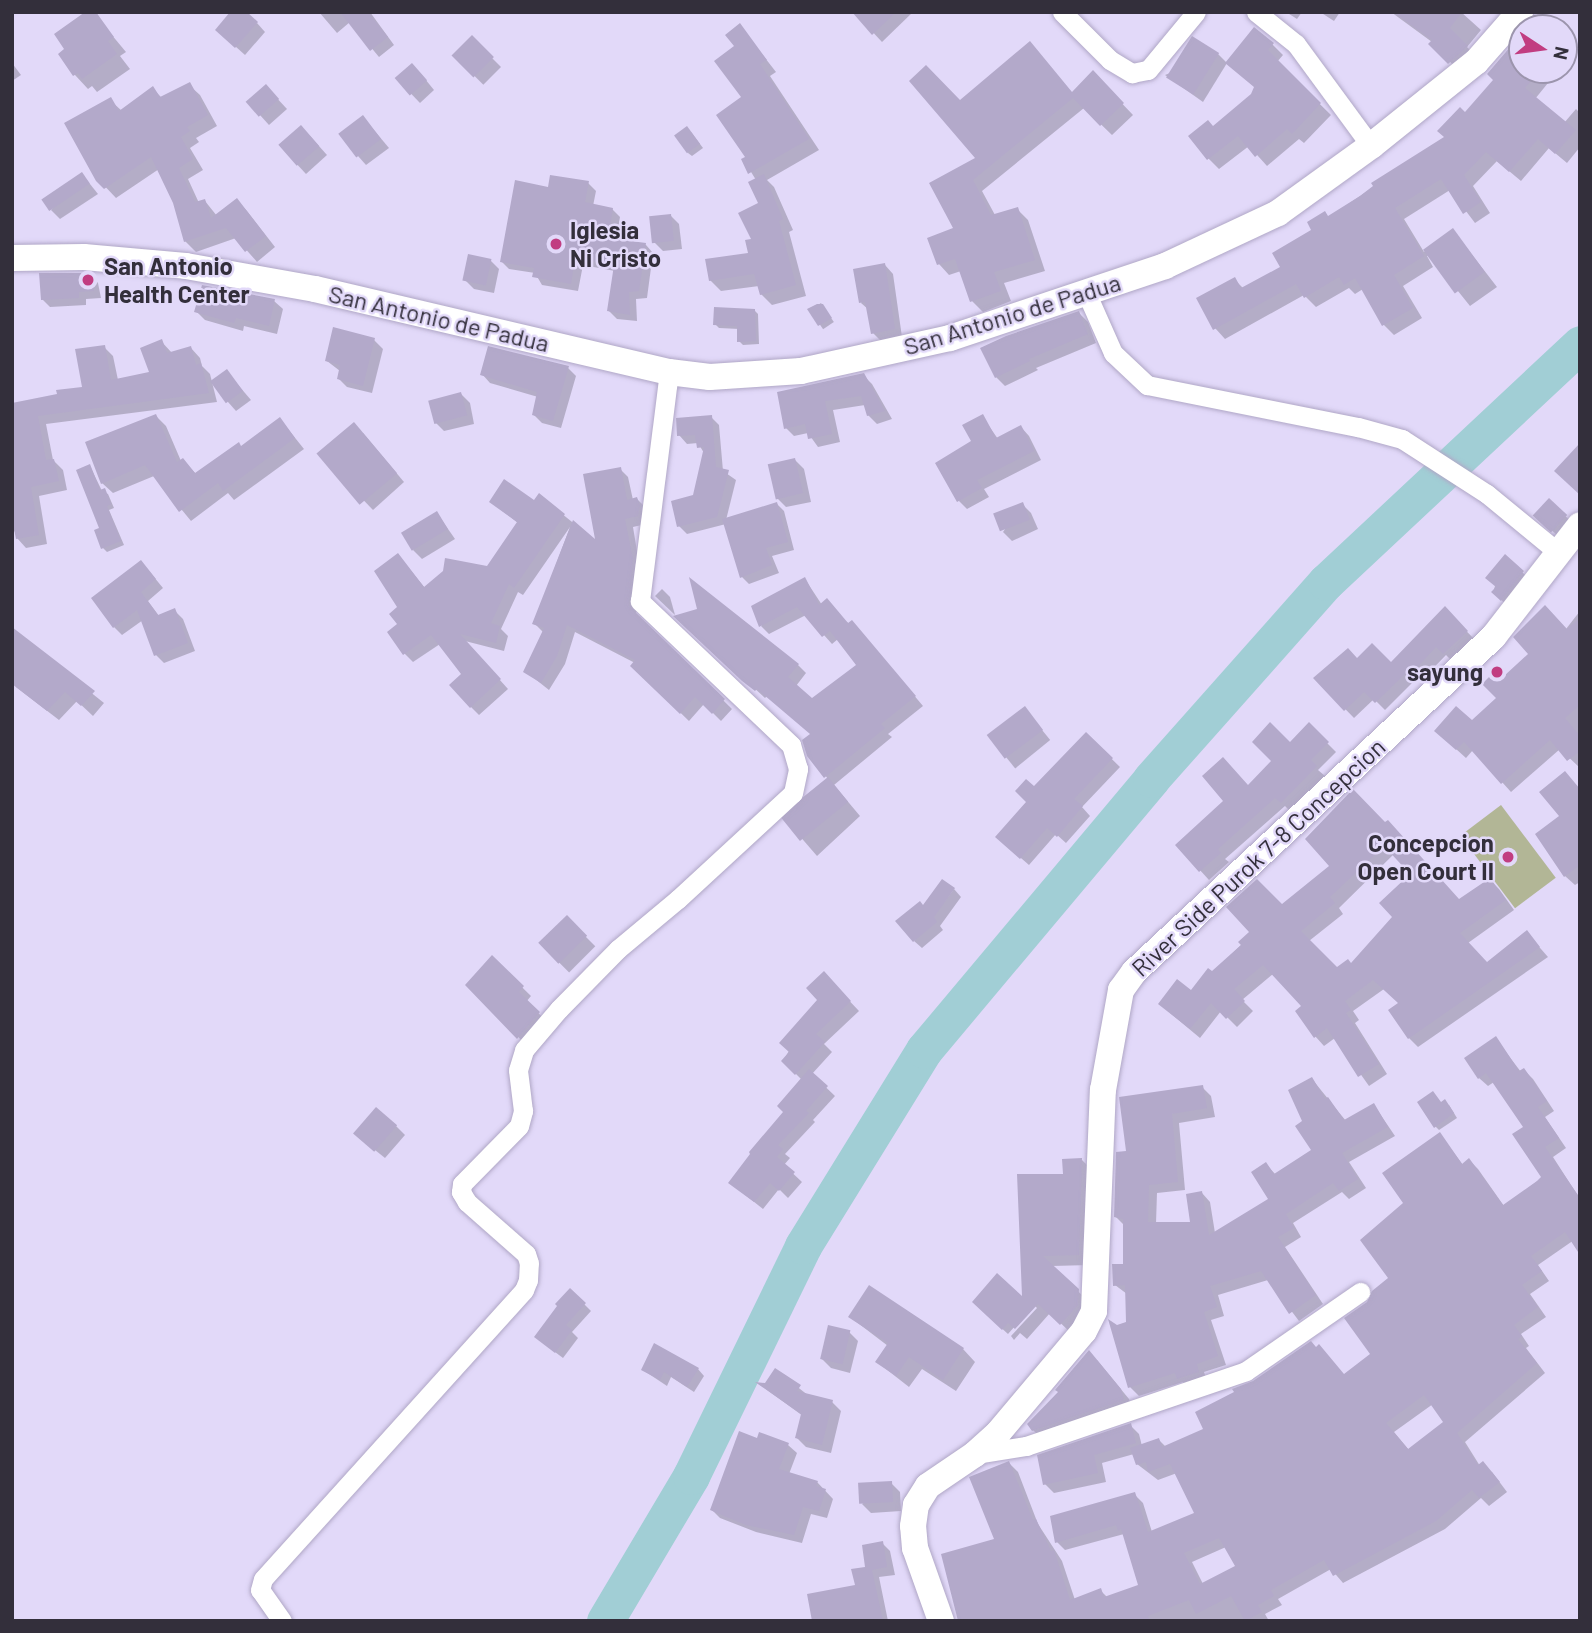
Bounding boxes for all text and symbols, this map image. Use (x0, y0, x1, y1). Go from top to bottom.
north arrow (1508, 14, 1578, 84)
text: N (1549, 45, 1575, 62)
place label: Iglesia Ni Cristo (570, 216, 661, 272)
marker: Iglesia Ni Cristo (548, 236, 564, 252)
place label: San Antonio Health Center (104, 252, 250, 308)
street label: San Antonio de Padua (900, 267, 1124, 361)
marker: San Antonio Health Center (78, 270, 98, 290)
street label: San Antonio de Padua (326, 279, 552, 357)
place label: sayung (1407, 658, 1483, 686)
marker: sayung (1489, 664, 1505, 680)
street label: River Side Purok 7-8 Concepcion (1125, 732, 1391, 982)
place label: Concepcion Open Court II (1358, 829, 1494, 885)
marker: Concepcion Open Court II (1500, 849, 1516, 865)

